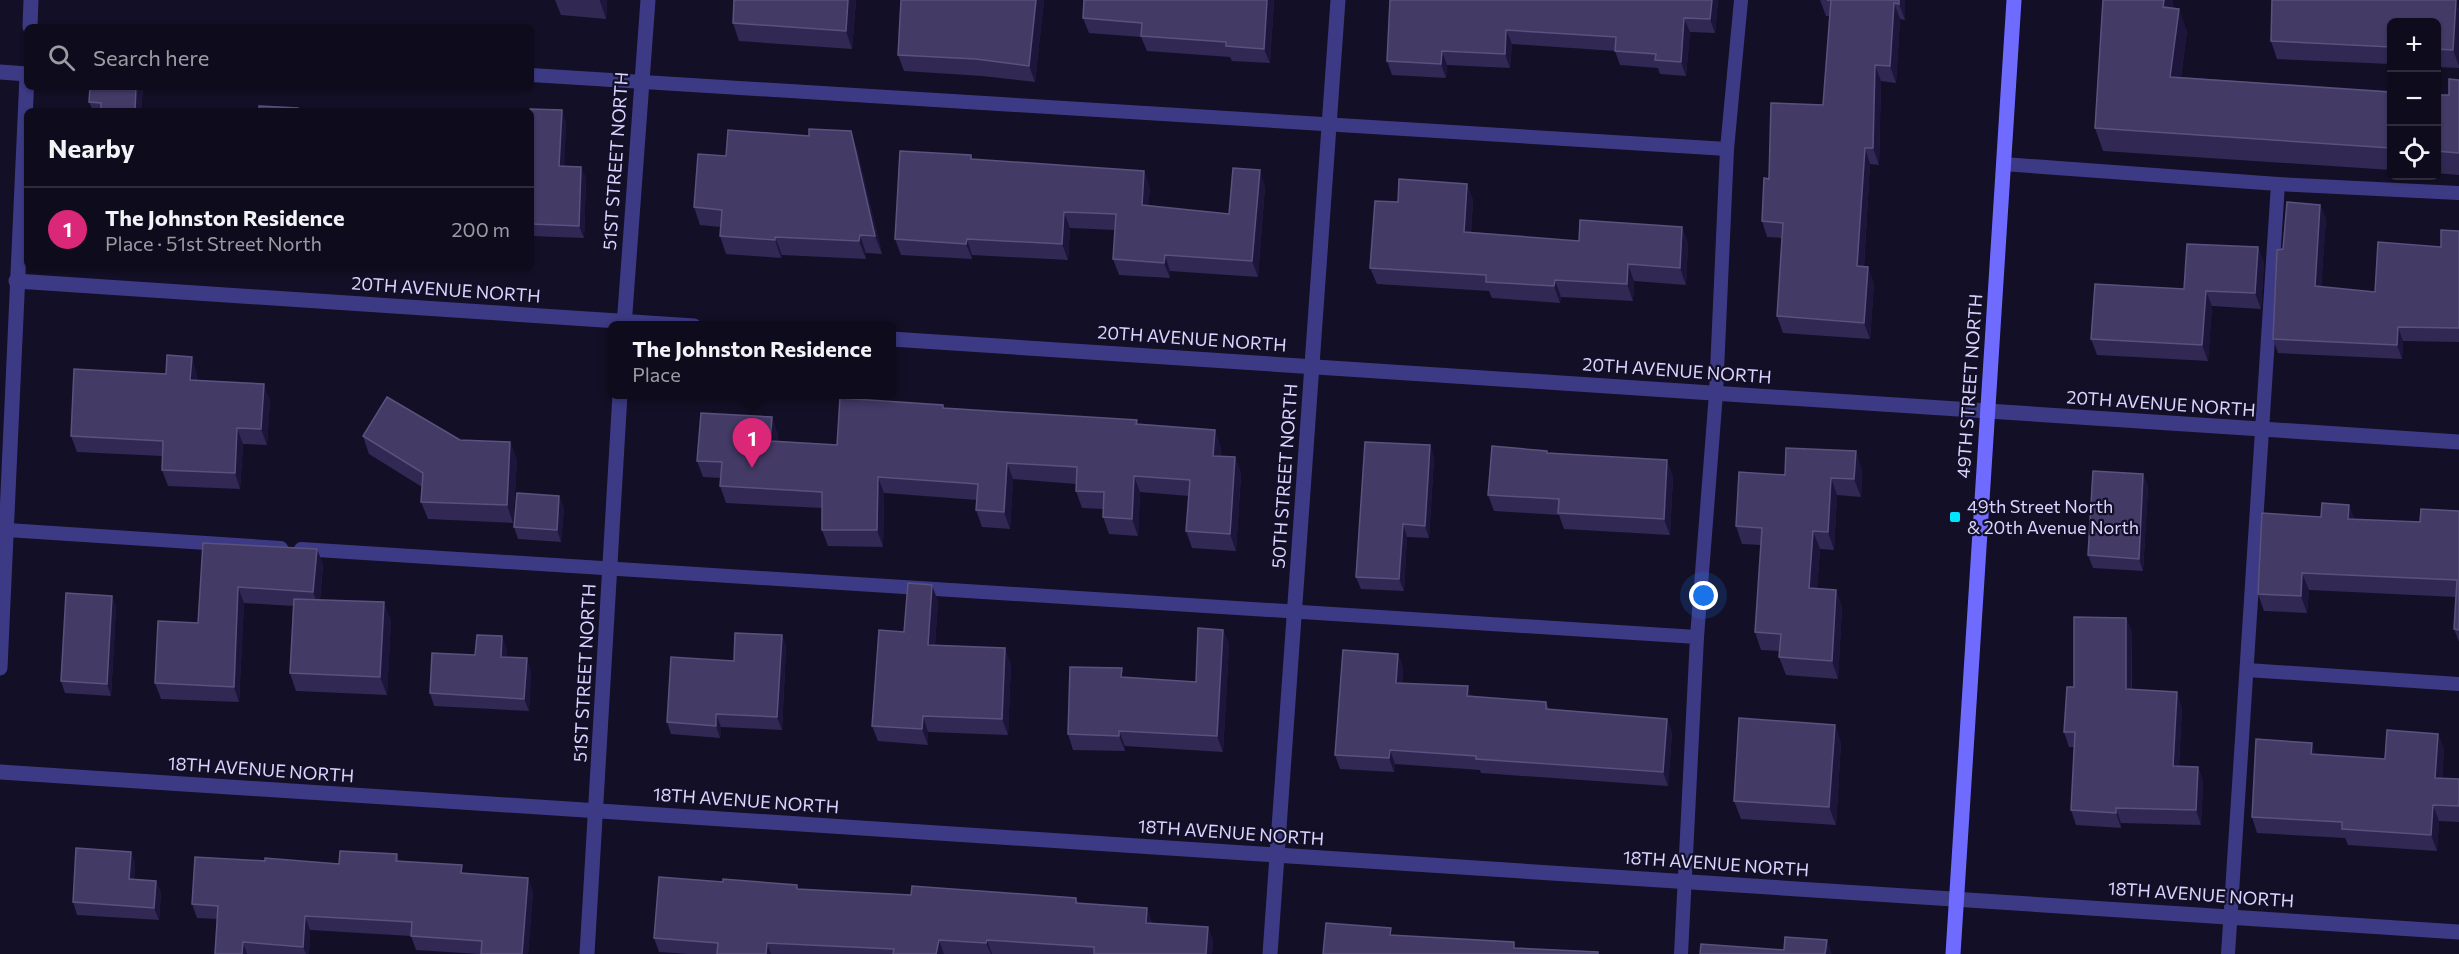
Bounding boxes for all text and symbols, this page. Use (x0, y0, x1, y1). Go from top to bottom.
map controls (2387, 18, 2441, 180)
button: + (2387, 18, 2441, 72)
search box (24, 24, 534, 90)
icon: search (45, 41, 78, 74)
text: Search here (93, 44, 209, 71)
street label: 51ST STREET NORTH (598, 71, 632, 251)
button: − (2387, 72, 2441, 126)
button: locate (2387, 126, 2441, 180)
text: Nearby (48, 132, 135, 163)
text: The Johnston Residence (105, 204, 345, 231)
text: 1 (63, 217, 72, 241)
text: 200 m (452, 217, 510, 241)
text: Place · 51st Street North (105, 231, 322, 255)
street label: 20TH AVENUE NORTH (351, 271, 541, 307)
street label: 49TH STREET NORTH (1952, 293, 1986, 479)
street label: 20TH AVENUE NORTH (1097, 320, 1287, 356)
popup (608, 321, 896, 399)
text: The Johnston Residence (632, 335, 872, 362)
street label: 20TH AVENUE NORTH (1582, 352, 1772, 388)
text: Place (632, 362, 681, 386)
street label: 50TH STREET NORTH (1267, 383, 1301, 569)
street label: 20TH AVENUE NORTH (2066, 385, 2256, 421)
pin: 1 (732, 418, 771, 468)
place label: 49th Street North & 20th Avenue North (1967, 495, 2139, 538)
marker: 49th Street North & 20th Avenue North (1948, 510, 1962, 524)
your location (1689, 581, 1718, 610)
street label: 51ST STREET NORTH (568, 583, 600, 763)
street label: 18TH AVENUE NORTH (167, 752, 355, 786)
street label: 18TH AVENUE NORTH (652, 783, 840, 817)
street label: 18TH AVENUE NORTH (1137, 815, 1325, 849)
street label: 18TH AVENUE NORTH (1622, 846, 1810, 880)
street label: 18TH AVENUE NORTH (2107, 877, 2295, 911)

